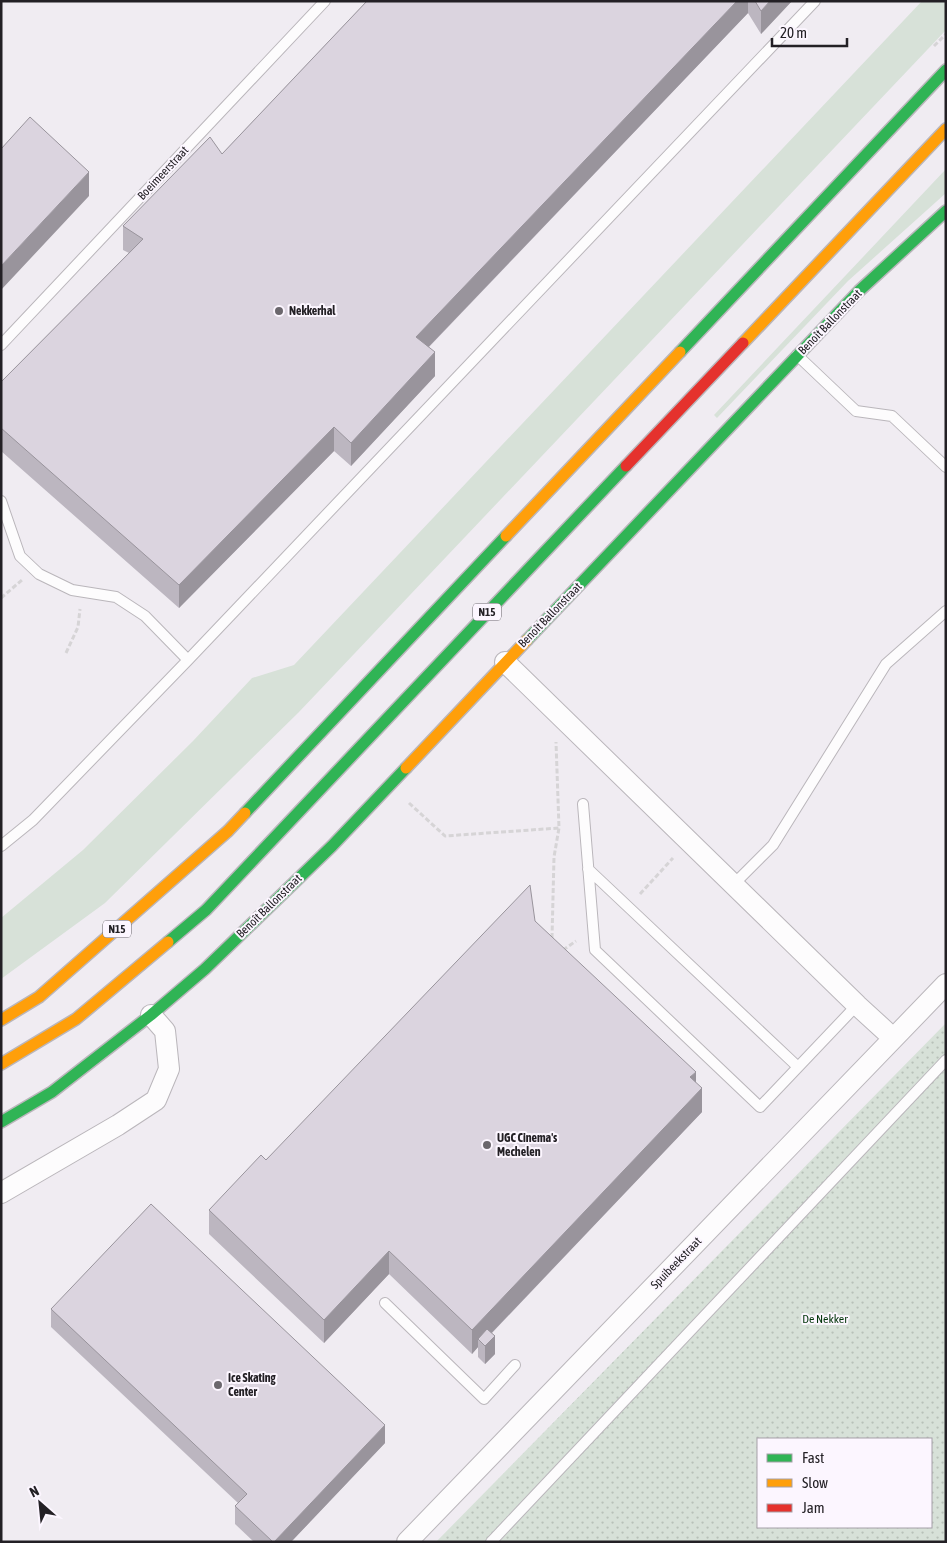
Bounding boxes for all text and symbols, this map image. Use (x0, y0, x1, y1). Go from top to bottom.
scale bar (772, 15, 847, 47)
text: 20 m (780, 24, 807, 41)
street label: Boeimeerstraat (135, 143, 192, 203)
street label: Benoît Ballonstraat (795, 286, 865, 357)
place label: Nekkerhal (289, 304, 336, 318)
marker: Nekkerhal (273, 305, 285, 317)
street label: Benoît Ballonstraat (515, 579, 585, 650)
road number: N15 (473, 604, 501, 620)
street label: Benoît Ballonstraat (234, 871, 305, 941)
road number: N15 (103, 921, 131, 938)
place label: UGC Cinema's Mechelen (497, 1131, 558, 1159)
marker: UGC Cinema's Mechelen (481, 1139, 493, 1151)
street label: Spuibeekstraat (648, 1234, 705, 1292)
park label: De Nekker (802, 1312, 848, 1326)
place label: Ice Skating Center (228, 1371, 277, 1399)
marker: Ice Skating Center (212, 1379, 224, 1391)
legend (757, 1438, 932, 1528)
text: Fast (802, 1449, 824, 1466)
text: Slow (802, 1474, 828, 1491)
north arrow (15, 1478, 65, 1528)
text: N (27, 1482, 41, 1500)
text: Jam (802, 1499, 825, 1516)

